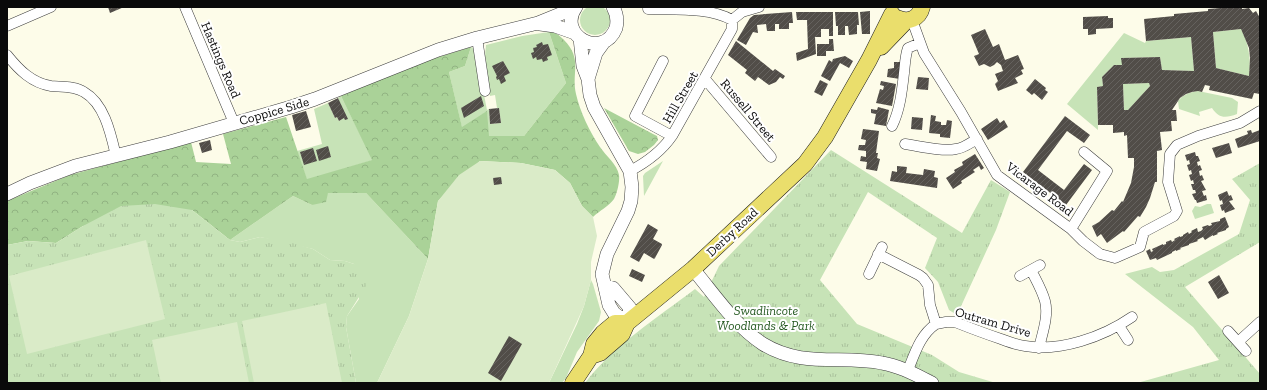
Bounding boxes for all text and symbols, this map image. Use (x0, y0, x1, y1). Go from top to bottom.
street label: Hastings Road (198, 20, 244, 100)
street label: Hill Street (659, 68, 701, 126)
street label: Russell Street (718, 76, 779, 144)
street label: Coppice Side (237, 94, 311, 128)
street label: Vicarage Road (1003, 158, 1076, 219)
street label: Derby Road (703, 204, 761, 260)
park label: Swadlincote Woodlands & Park (717, 303, 815, 333)
street label: Outram Drive (953, 304, 1033, 340)

